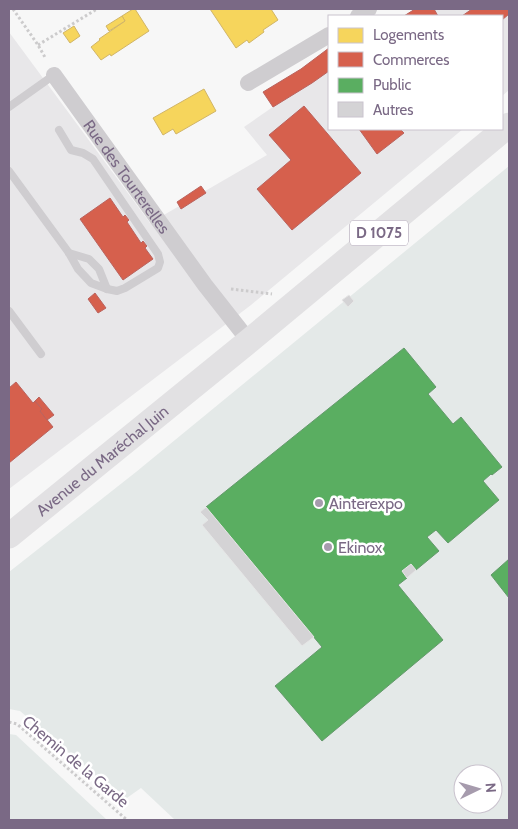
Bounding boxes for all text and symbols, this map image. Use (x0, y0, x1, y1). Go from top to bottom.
legend (328, 15, 503, 130)
text: Logements (373, 26, 444, 44)
text: Commerces (373, 51, 449, 69)
text: Public (373, 76, 411, 94)
text: Autres (373, 101, 413, 119)
street label: Rue des Tourterelles (79, 116, 174, 238)
road number: D 1075 (350, 220, 408, 246)
street label: Avenue du Maréchal Juin (33, 401, 172, 520)
place label: Ainterexpo (329, 494, 403, 513)
marker: Ainterexpo (313, 497, 325, 509)
place label: Ekinox (338, 538, 383, 557)
marker: Ekinox (322, 541, 334, 553)
street label: Chemin de la Garde (19, 711, 133, 811)
north arrow (453, 764, 503, 814)
text: N (482, 782, 500, 794)

